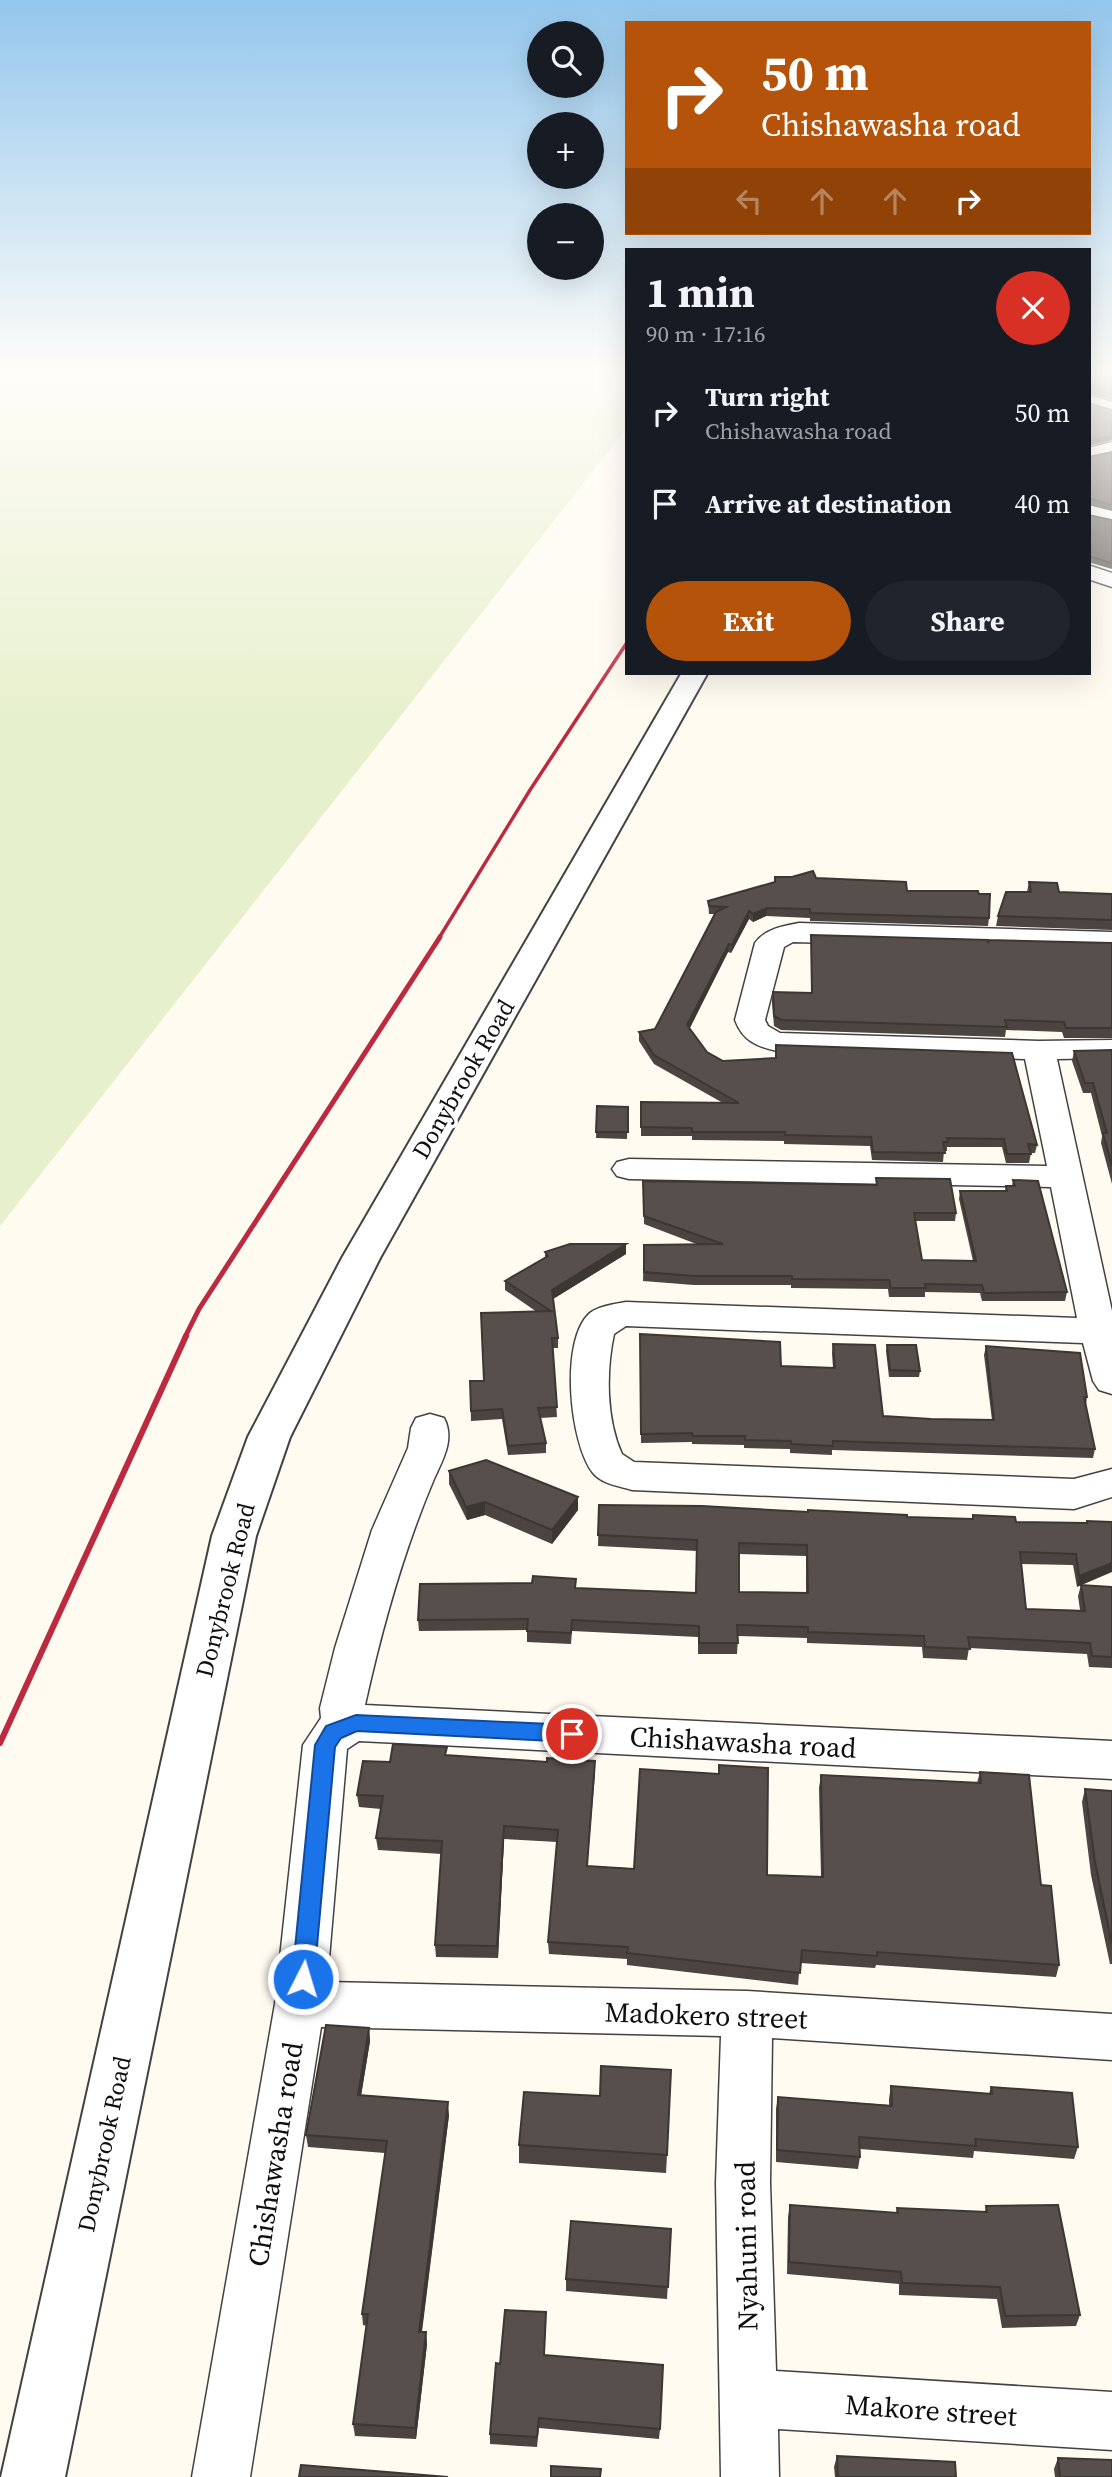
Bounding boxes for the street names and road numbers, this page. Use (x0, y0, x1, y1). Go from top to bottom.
street label: Donybrook Road (404, 993, 522, 1165)
street label: Donybrook Road (187, 1499, 263, 1681)
street label: Chishawasha road (629, 1717, 857, 1767)
street label: Madokero street (604, 1992, 809, 2038)
street label: Chishawasha road (238, 2039, 312, 2269)
street label: Donybrook Road (69, 2053, 139, 2235)
street label: Nyahuni road (726, 2161, 766, 2331)
street label: Makore street (844, 2385, 1019, 2435)

